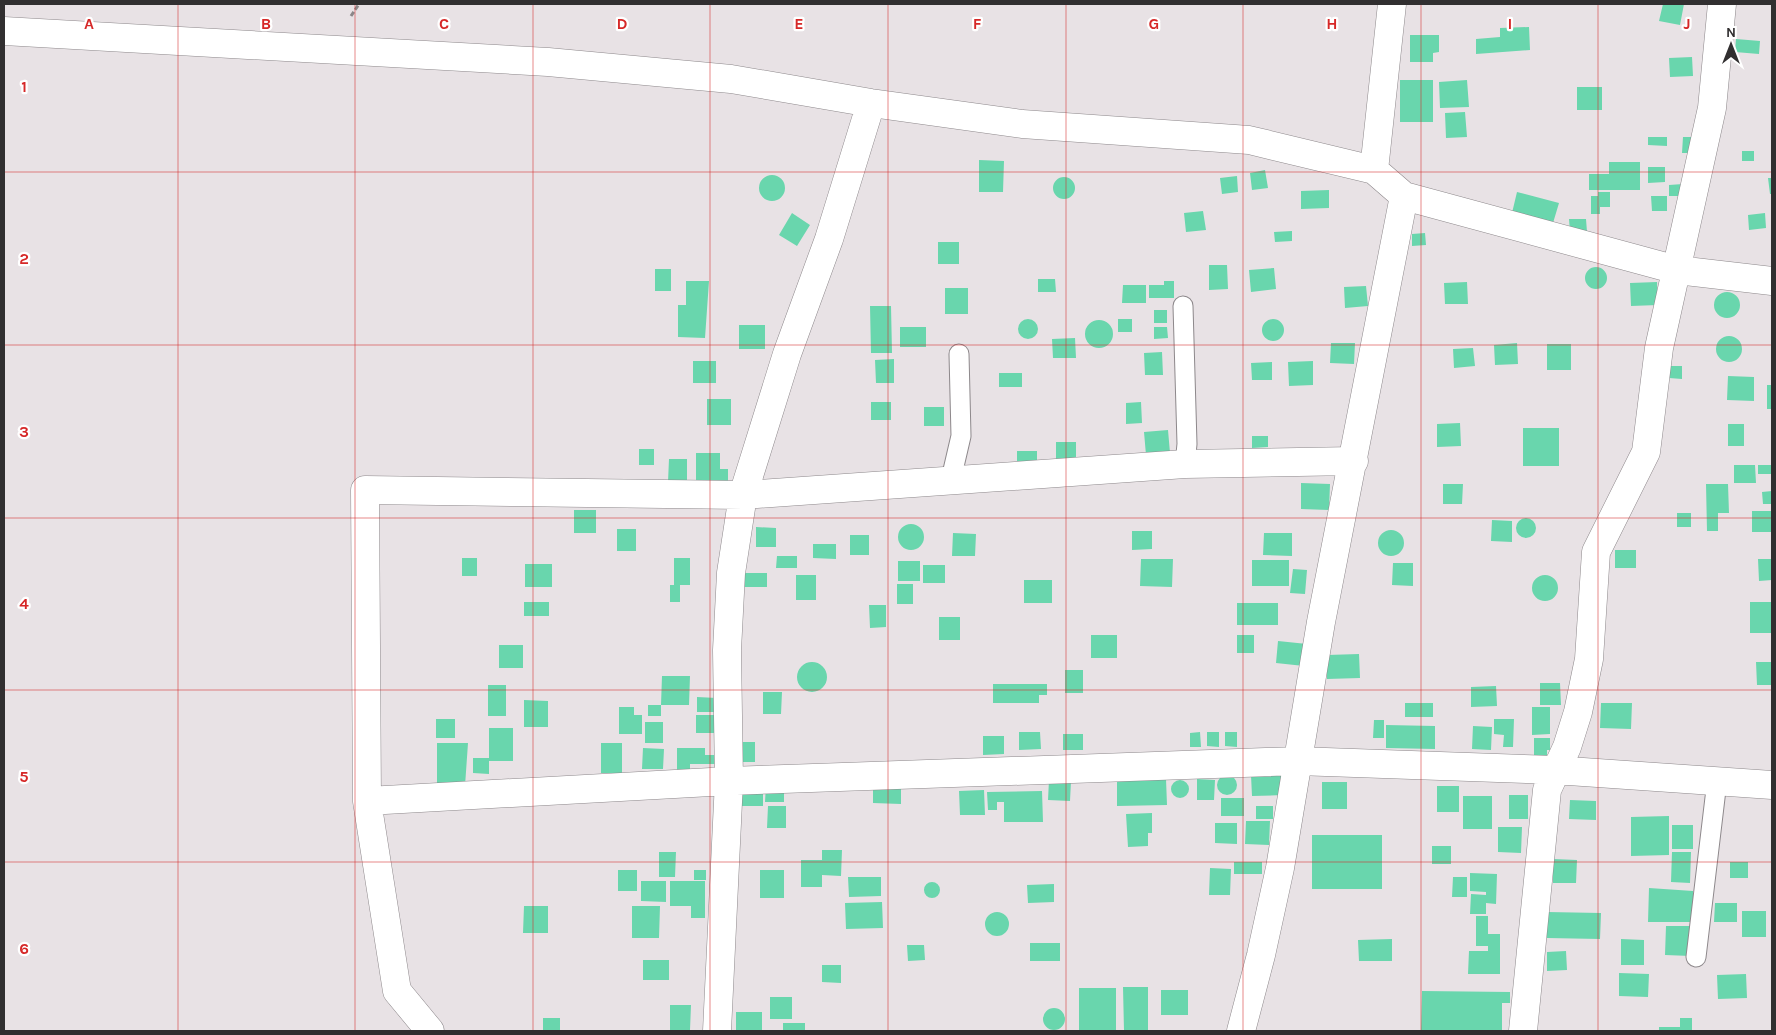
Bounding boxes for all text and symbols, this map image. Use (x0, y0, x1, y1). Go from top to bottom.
text: A (84, 14, 94, 33)
text: B (261, 14, 271, 33)
text: C (439, 14, 449, 33)
text: D (617, 14, 628, 33)
text: E (794, 14, 804, 33)
text: F (973, 14, 982, 33)
text: G (1149, 14, 1159, 33)
text: H (1326, 14, 1338, 33)
text: I (1508, 14, 1512, 33)
text: J (1683, 14, 1691, 33)
north arrow (1706, 20, 1756, 70)
text: N (1726, 24, 1736, 41)
text: 1 (21, 77, 27, 96)
text: 2 (19, 249, 29, 268)
text: 3 (19, 422, 29, 441)
text: 4 (19, 594, 29, 613)
text: 5 (19, 767, 29, 786)
text: 6 (19, 939, 29, 958)

